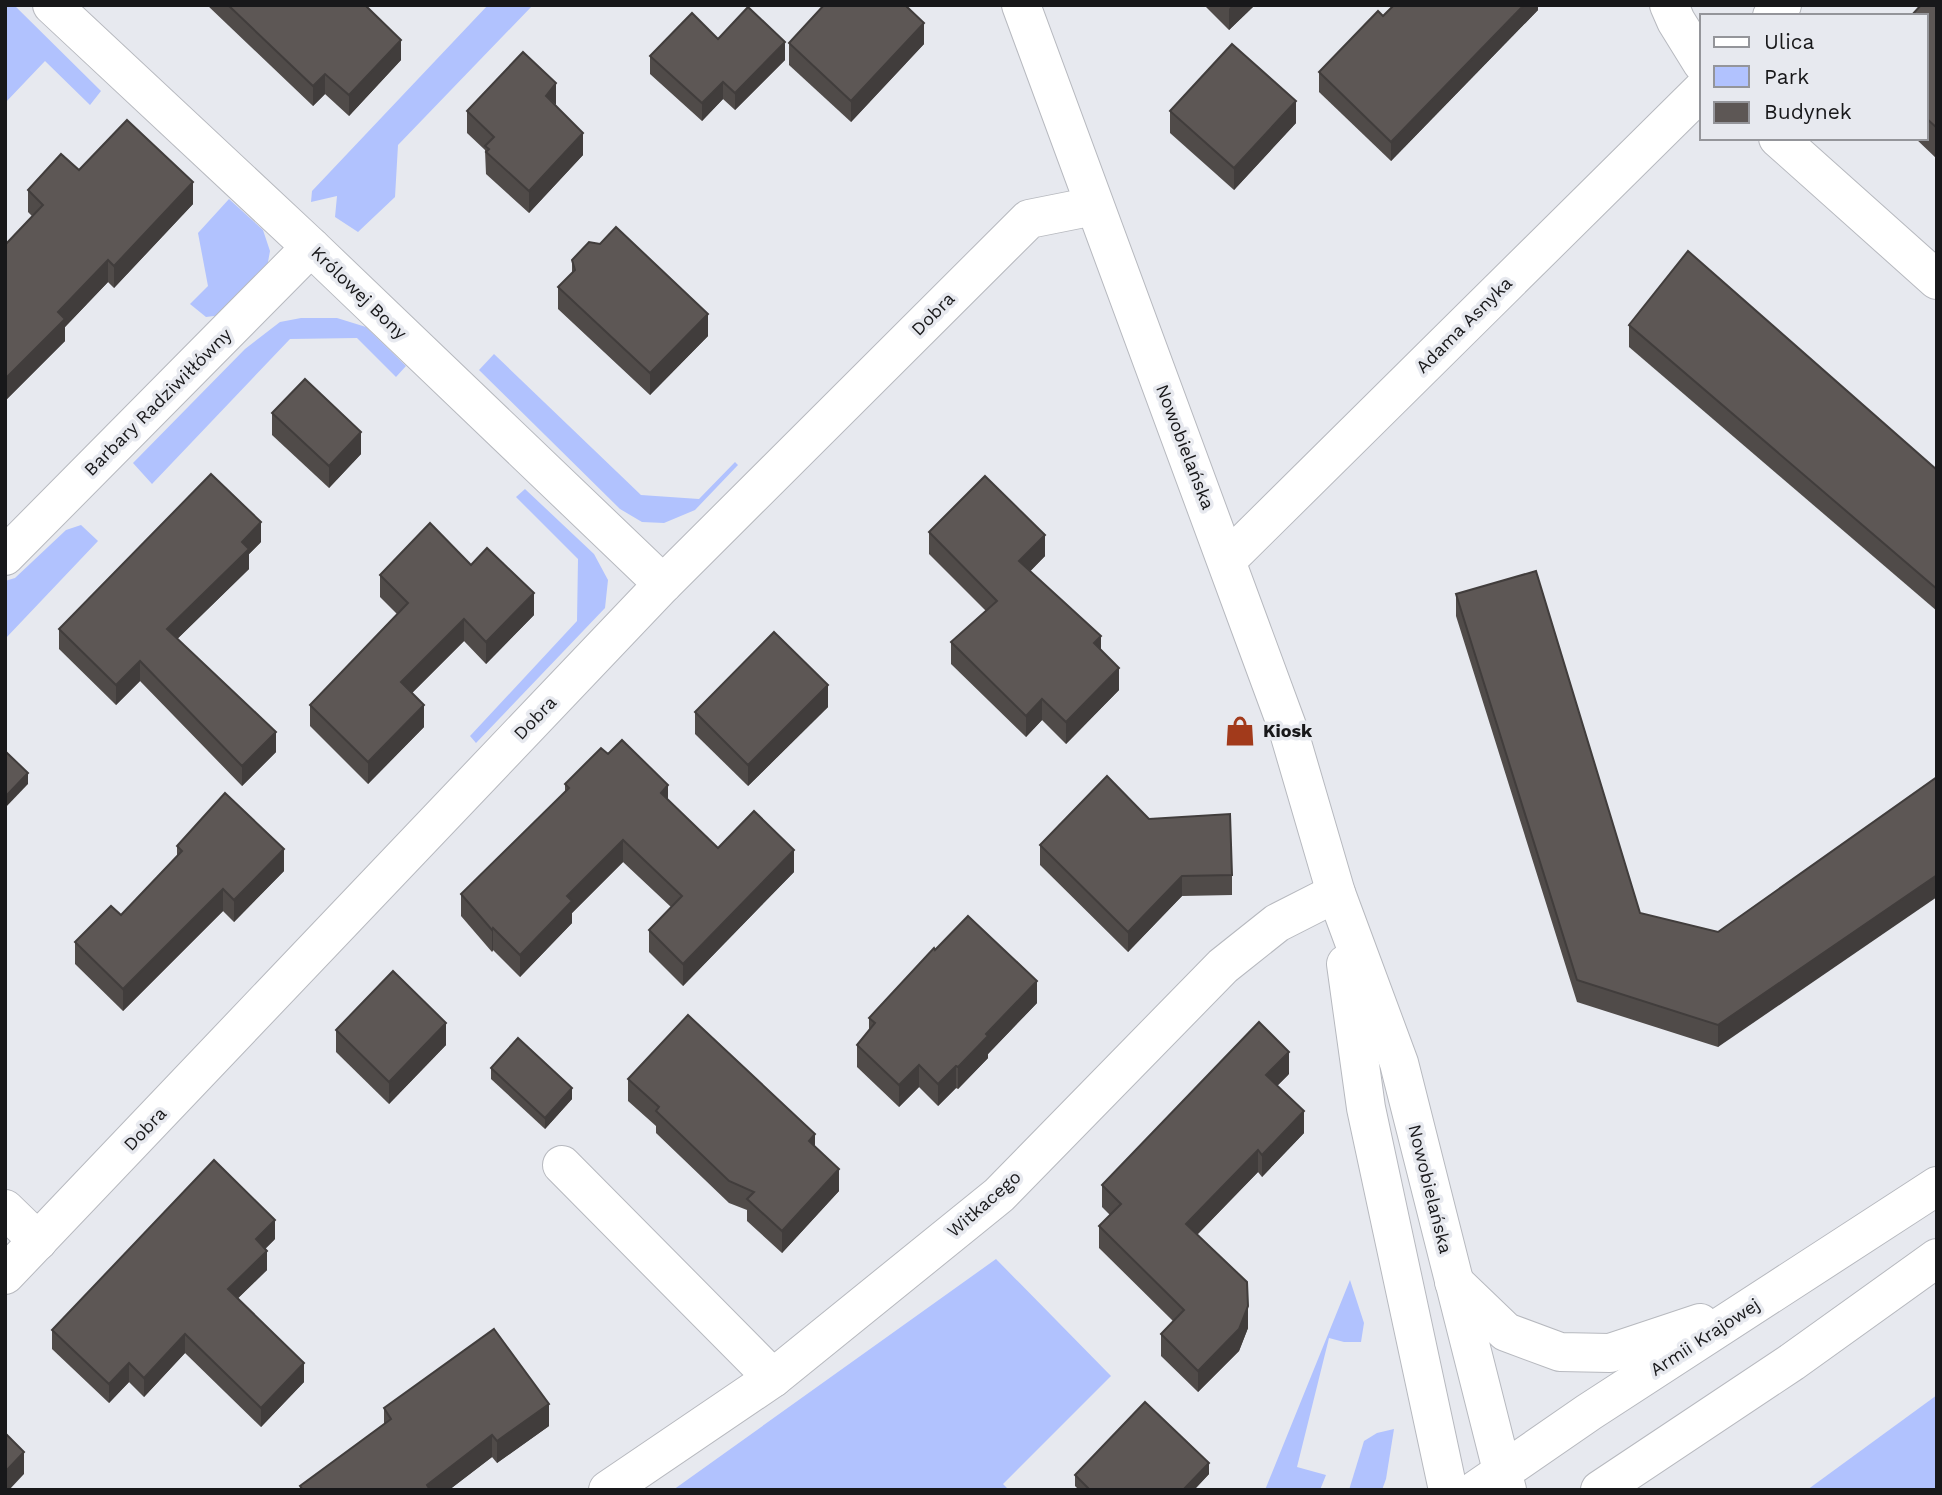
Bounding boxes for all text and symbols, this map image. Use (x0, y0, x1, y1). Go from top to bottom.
legend (1700, 14, 1928, 140)
text: Ulica (1764, 29, 1815, 54)
text: Park (1764, 64, 1809, 89)
text: Budynek (1764, 99, 1852, 124)
street label: Królowej Bony (307, 242, 412, 344)
street label: Adama Asnyka (1411, 272, 1516, 377)
street label: Dobra (907, 288, 959, 340)
street label: Barbary Radziwiłłówny (80, 323, 236, 480)
street label: Nowobielańska (1152, 381, 1219, 512)
street label: Dobra (509, 692, 560, 744)
shop icon: Kiosk (1223, 714, 1257, 748)
place label: Kiosk (1263, 720, 1313, 741)
street label: Dobra (119, 1103, 170, 1155)
street label: Nowobielańska (1404, 1122, 1457, 1256)
street label: Witkacego (943, 1166, 1025, 1241)
street label: Armii Krajowej (1646, 1293, 1763, 1380)

